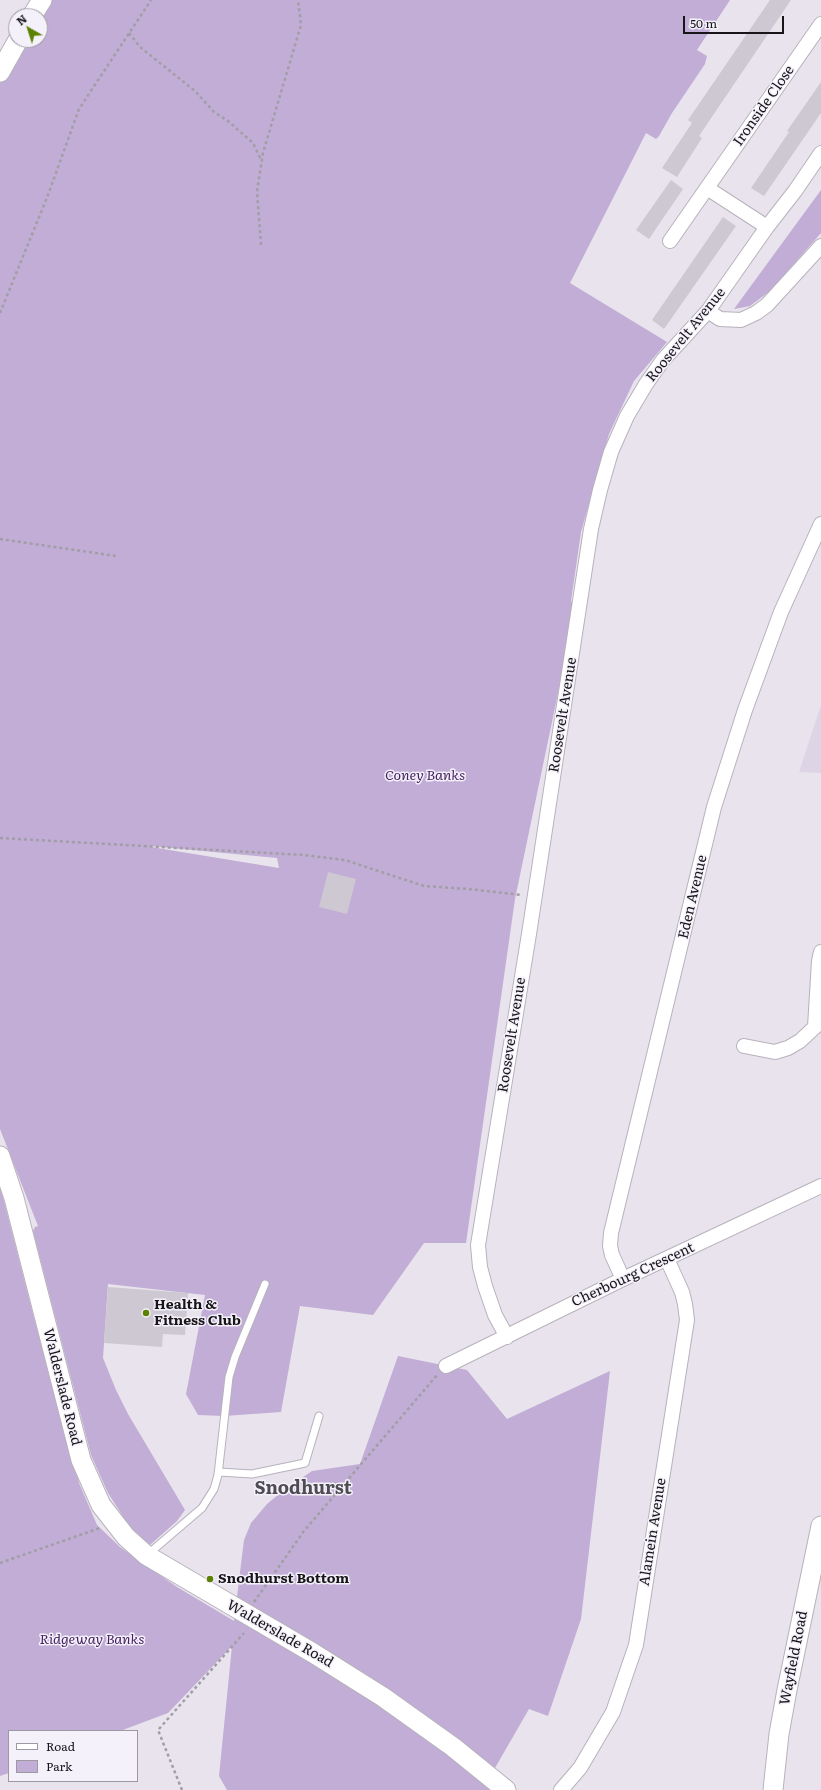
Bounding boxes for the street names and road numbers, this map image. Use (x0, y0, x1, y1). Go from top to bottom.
street label: Ironside Close (730, 62, 798, 150)
street label: Roosevelt Avenue (643, 284, 729, 386)
street label: Roosevelt Avenue (546, 656, 580, 774)
street label: Eden Avenue (675, 853, 711, 941)
street label: Roosevelt Avenue (495, 976, 529, 1094)
street label: Cherbourg Crescent (569, 1239, 697, 1311)
street label: Walderslade Road (39, 1327, 85, 1447)
street label: Alamein Avenue (636, 1477, 670, 1587)
street label: Walderslade Road (224, 1597, 336, 1671)
street label: Wayfield Road (777, 1609, 811, 1707)

